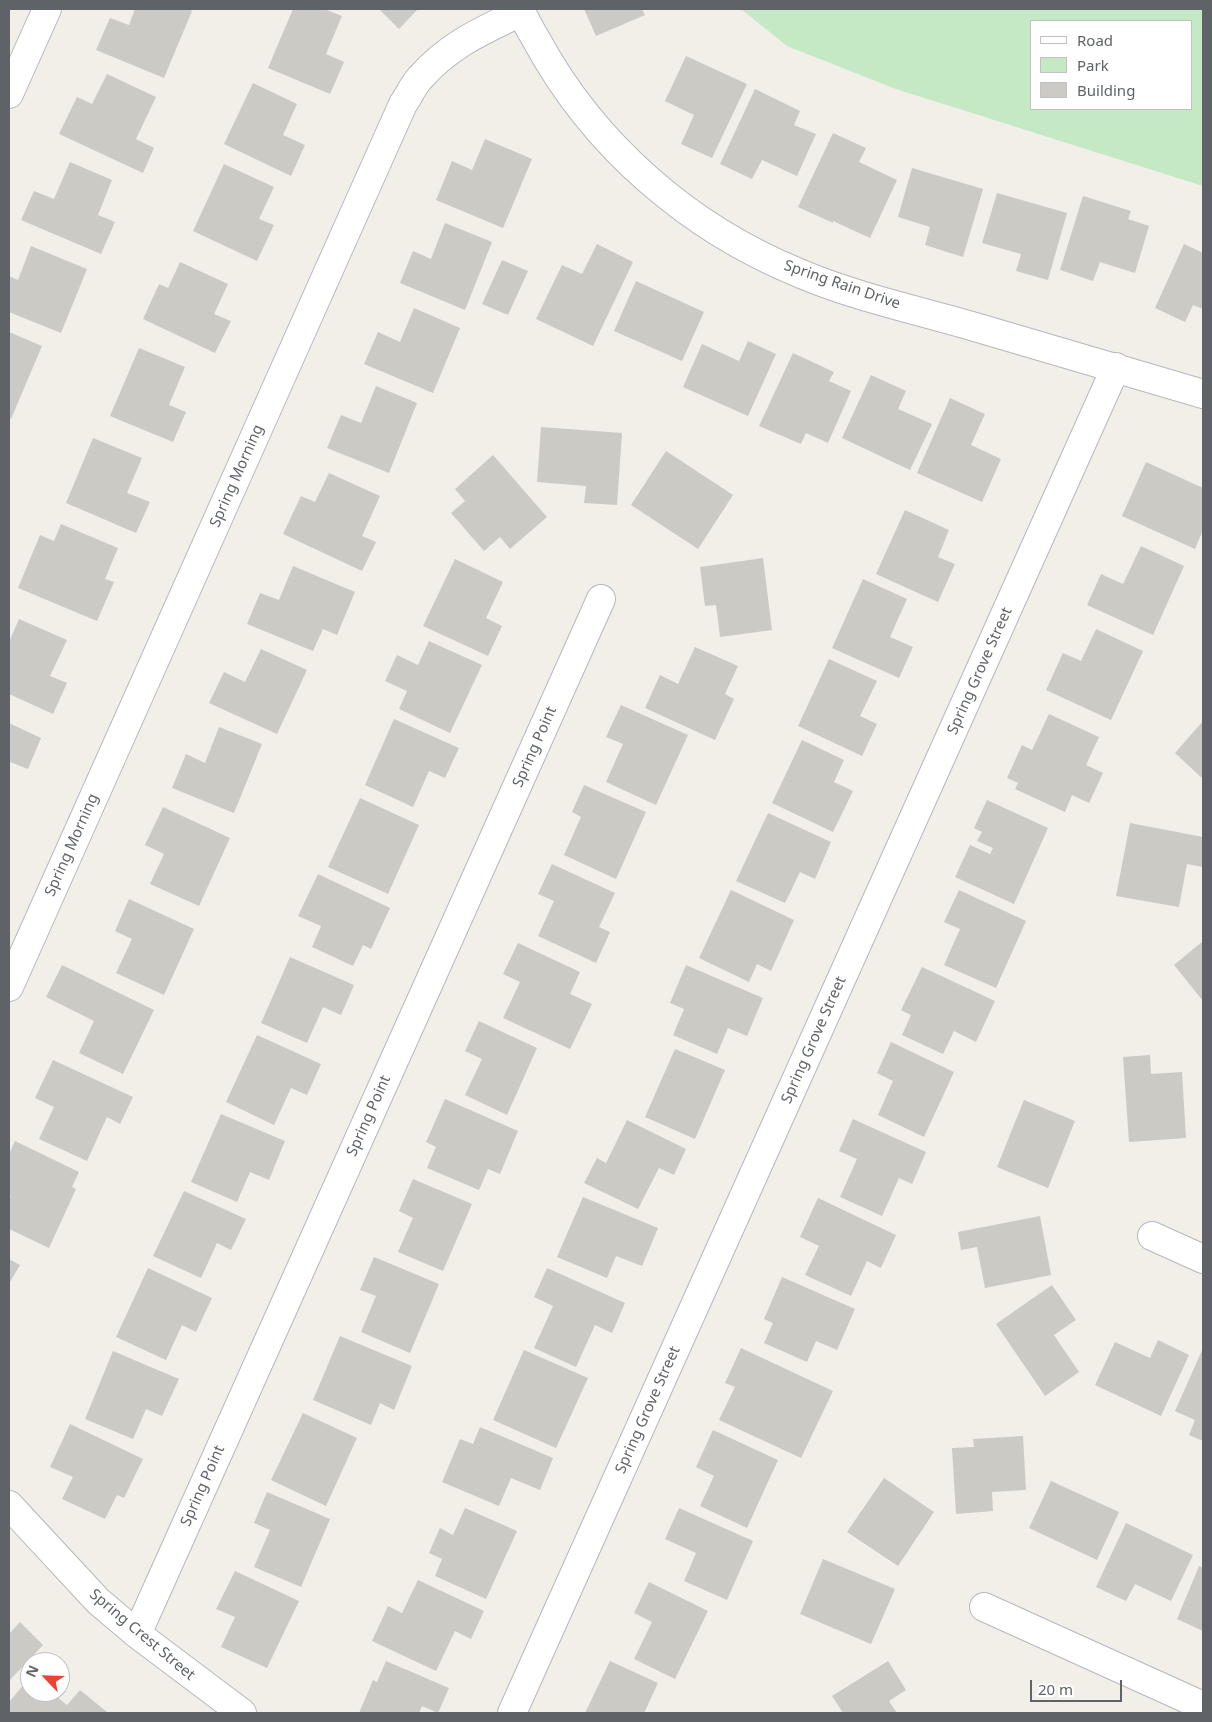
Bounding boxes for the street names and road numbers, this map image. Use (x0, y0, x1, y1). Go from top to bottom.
street label: Spring Rain Drive (781, 257, 903, 313)
street label: Spring Morning (206, 422, 268, 530)
street label: Spring Grove Street (944, 605, 1016, 737)
street label: Spring Point (509, 704, 561, 790)
street label: Spring Morning (41, 791, 103, 899)
street label: Spring Grove Street (778, 974, 850, 1106)
street label: Spring Point (343, 1073, 395, 1159)
street label: Spring Grove Street (612, 1344, 684, 1476)
street label: Spring Point (177, 1443, 229, 1529)
street label: Spring Crest Street (86, 1586, 198, 1684)

